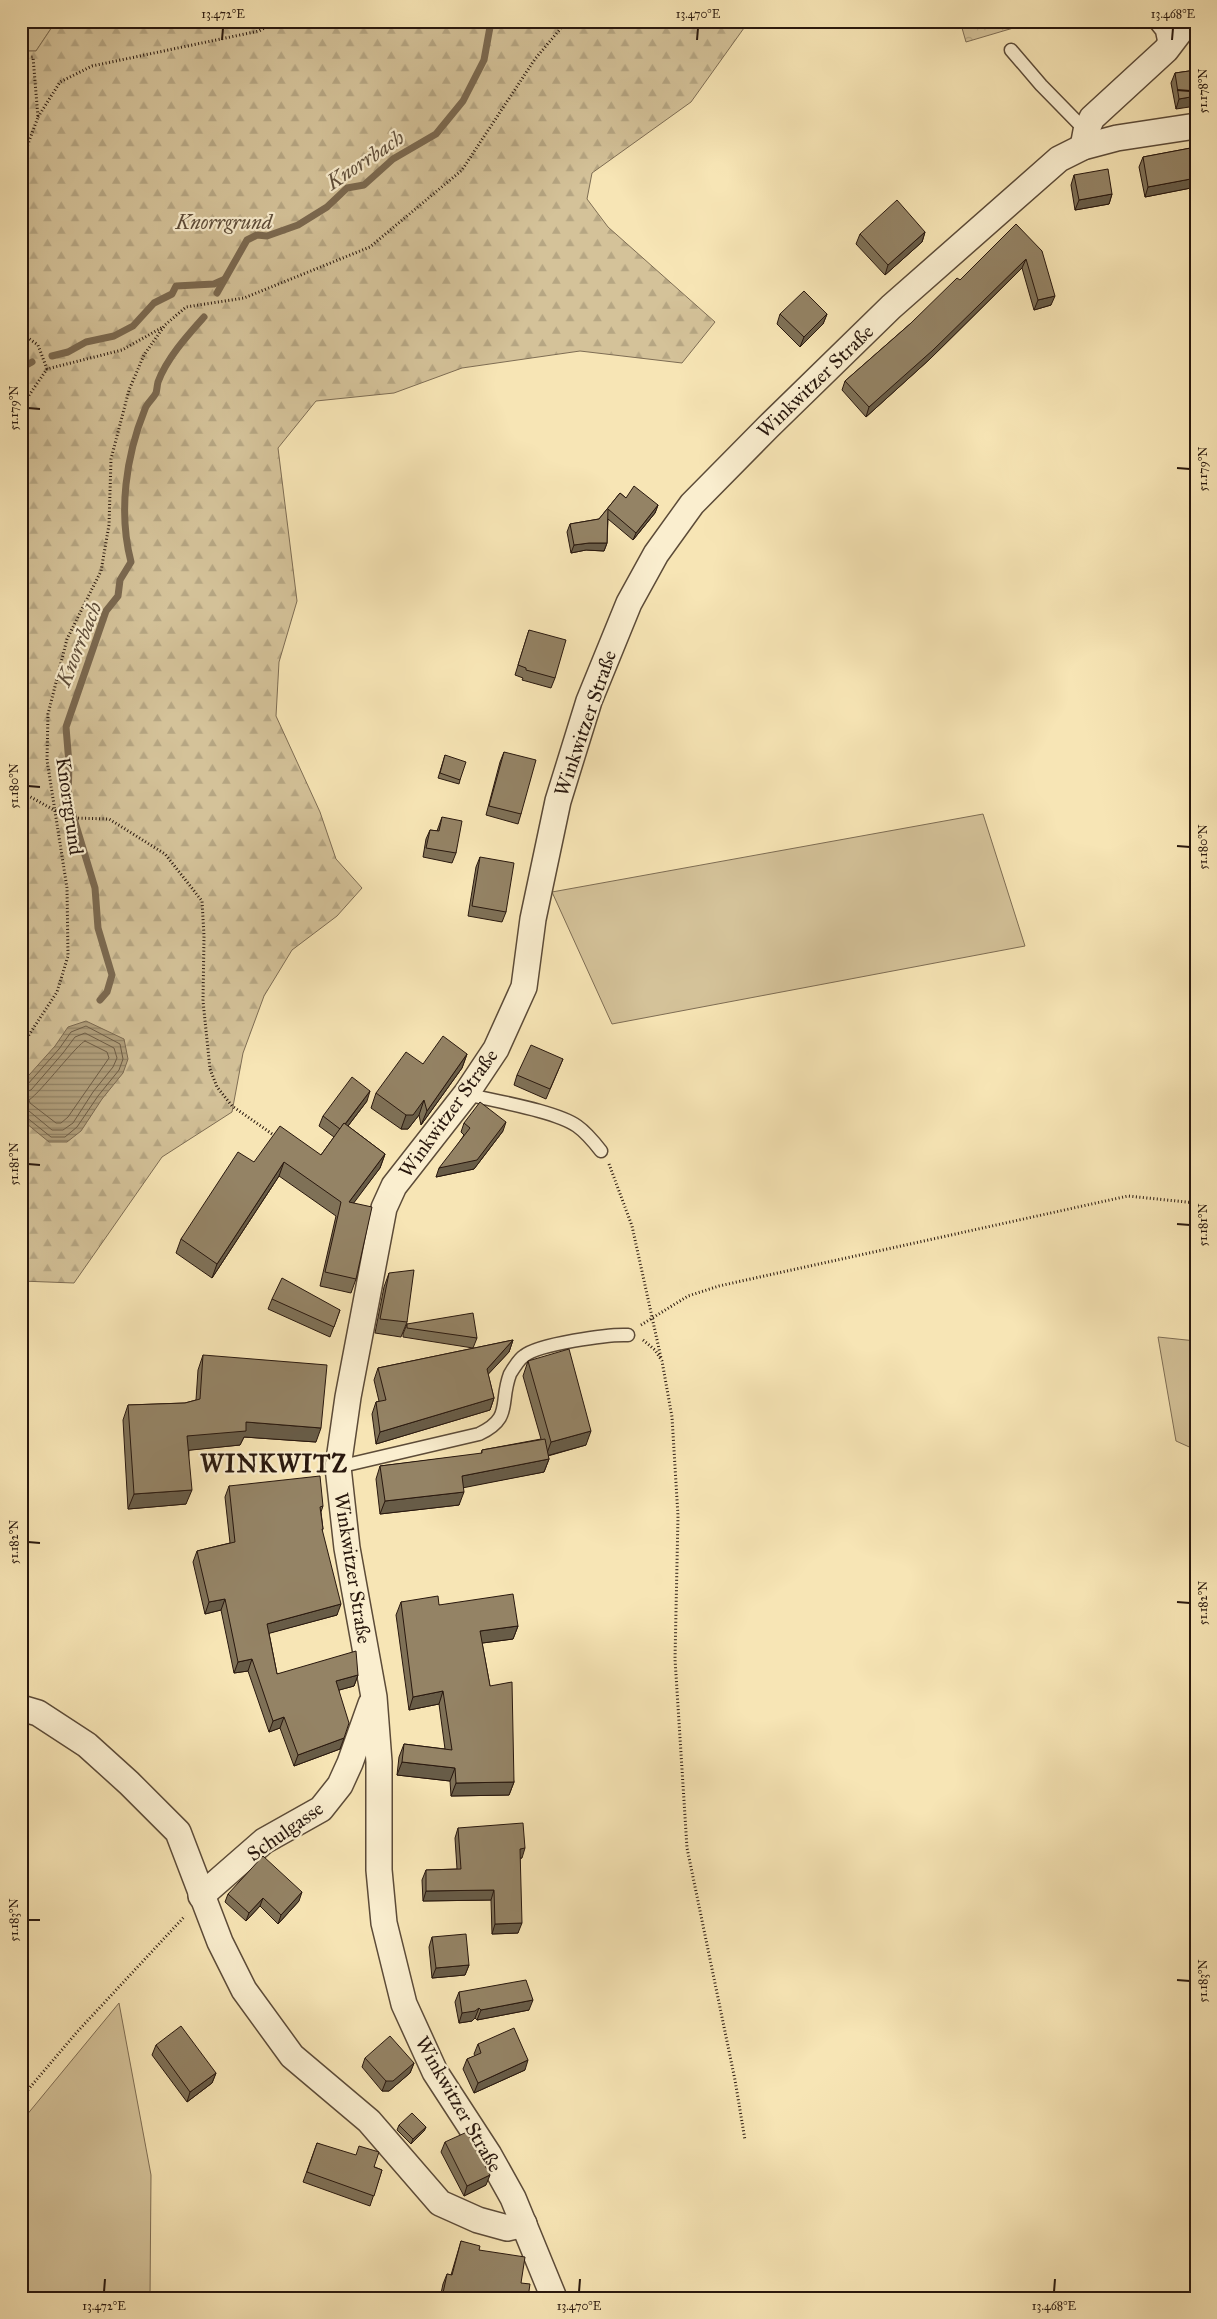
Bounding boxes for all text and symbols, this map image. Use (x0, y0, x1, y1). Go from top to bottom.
text: 13.472°E (201, 7, 245, 21)
text: 13.470°E (676, 7, 721, 21)
text: 13.468°E (1151, 7, 1196, 21)
text: 51.178°N (1196, 69, 1210, 113)
water label: Knorrbach (320, 124, 409, 196)
park label: Knorrgrund (175, 210, 274, 234)
street label: Winkwitzer Straße (752, 319, 878, 443)
text: 51.179°N (7, 386, 21, 430)
text: 51.179°N (1196, 447, 1210, 491)
water label: Knorrbach (50, 598, 108, 691)
street label: Winkwitzer Straße (549, 647, 621, 799)
street label: Knorrgrund (50, 755, 89, 857)
text: 51.180°N (7, 763, 21, 809)
text: 51.180°N (1196, 824, 1210, 870)
street label: Winkwitzer Straße (393, 1044, 503, 1182)
text: 51.181°N (7, 1142, 21, 1186)
text: 51.181°N (1196, 1203, 1210, 1247)
district label: WINKWITZ (200, 1448, 348, 1479)
street label: Winkwitzer Straße (329, 1491, 377, 1645)
text: 51.182°N (7, 1520, 21, 1564)
text: 51.182°N (1196, 1581, 1210, 1625)
street label: Schulgasse (242, 1796, 328, 1867)
text: 51.183°N (7, 1898, 21, 1942)
text: 51.183°N (1196, 1959, 1210, 2003)
street label: Winkwitzer Straße (410, 2032, 508, 2176)
text: 13.472°E (82, 2299, 126, 2313)
text: 13.470°E (557, 2299, 602, 2313)
text: 13.468°E (1032, 2299, 1077, 2313)

